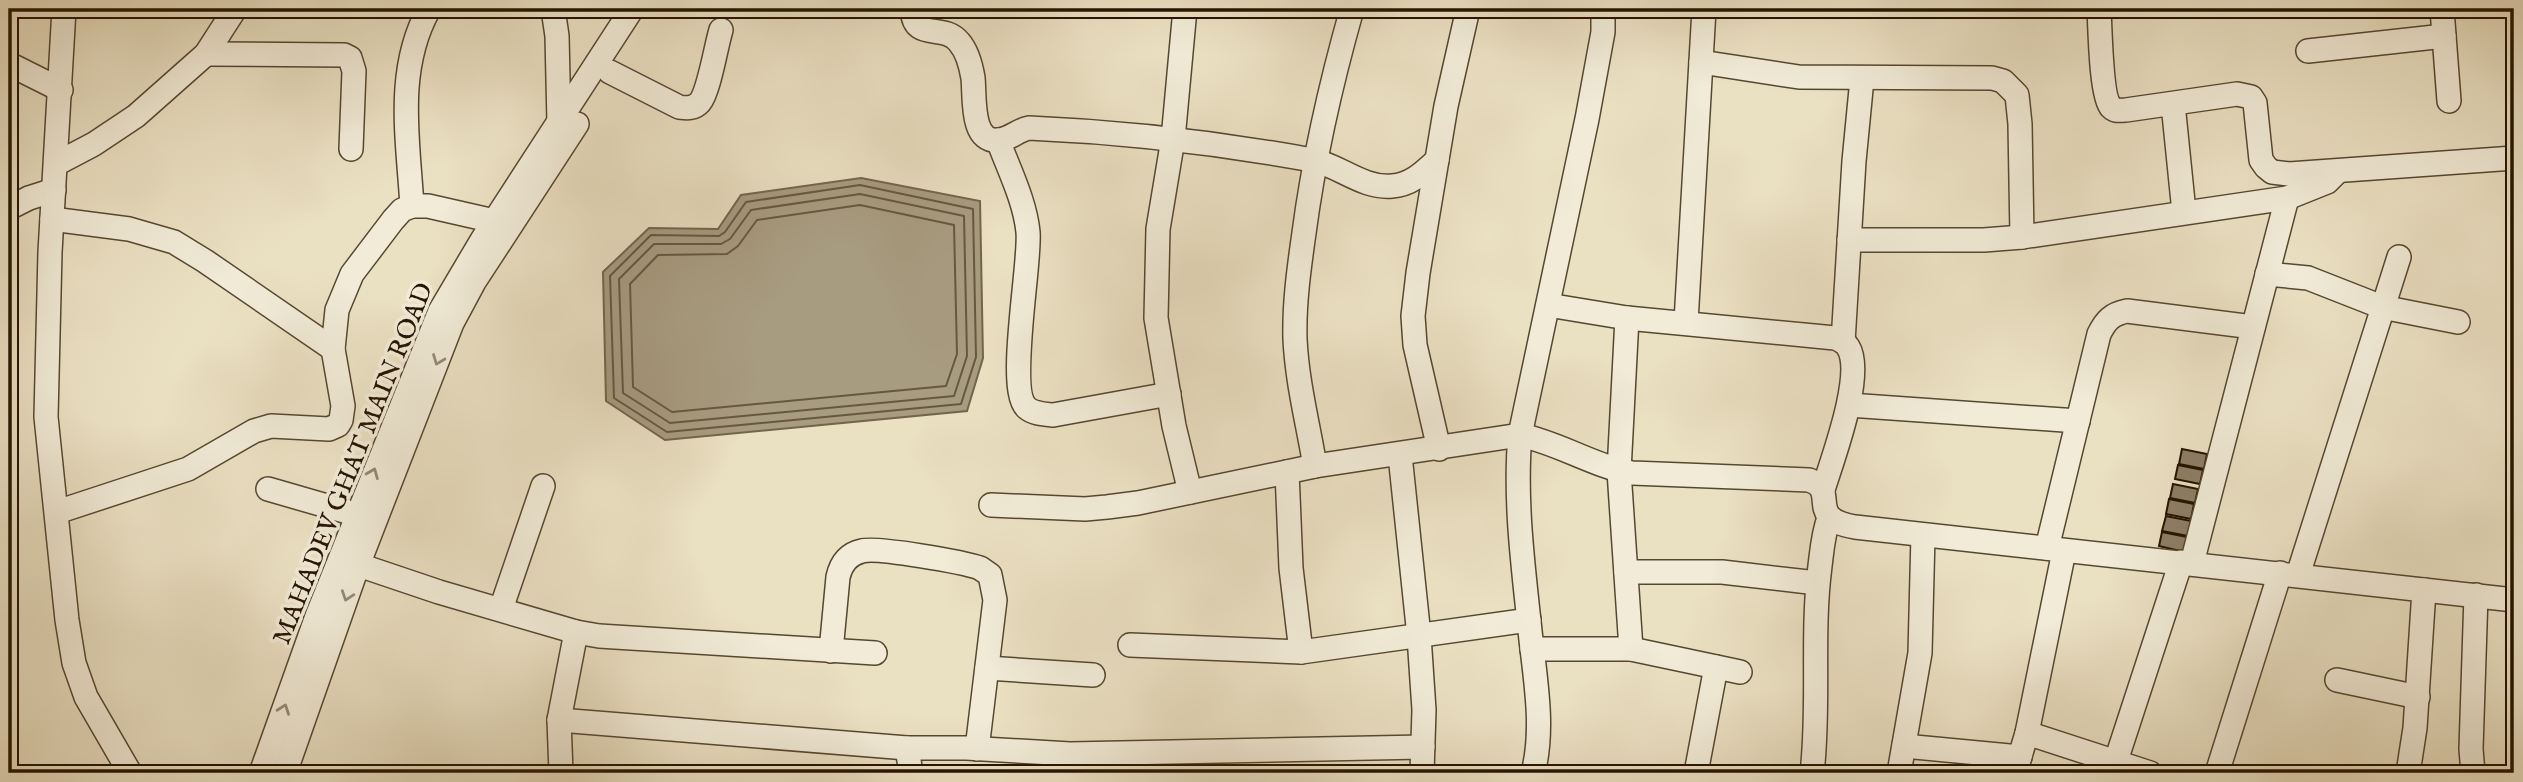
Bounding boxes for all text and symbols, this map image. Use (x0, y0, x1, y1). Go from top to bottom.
street label: MAHADEV GHAT MAIN ROAD (266, 278, 441, 649)
one-way arrow (432, 354, 446, 366)
one-way arrow (365, 468, 379, 480)
one-way arrow (341, 589, 355, 601)
one-way arrow (276, 703, 290, 715)

